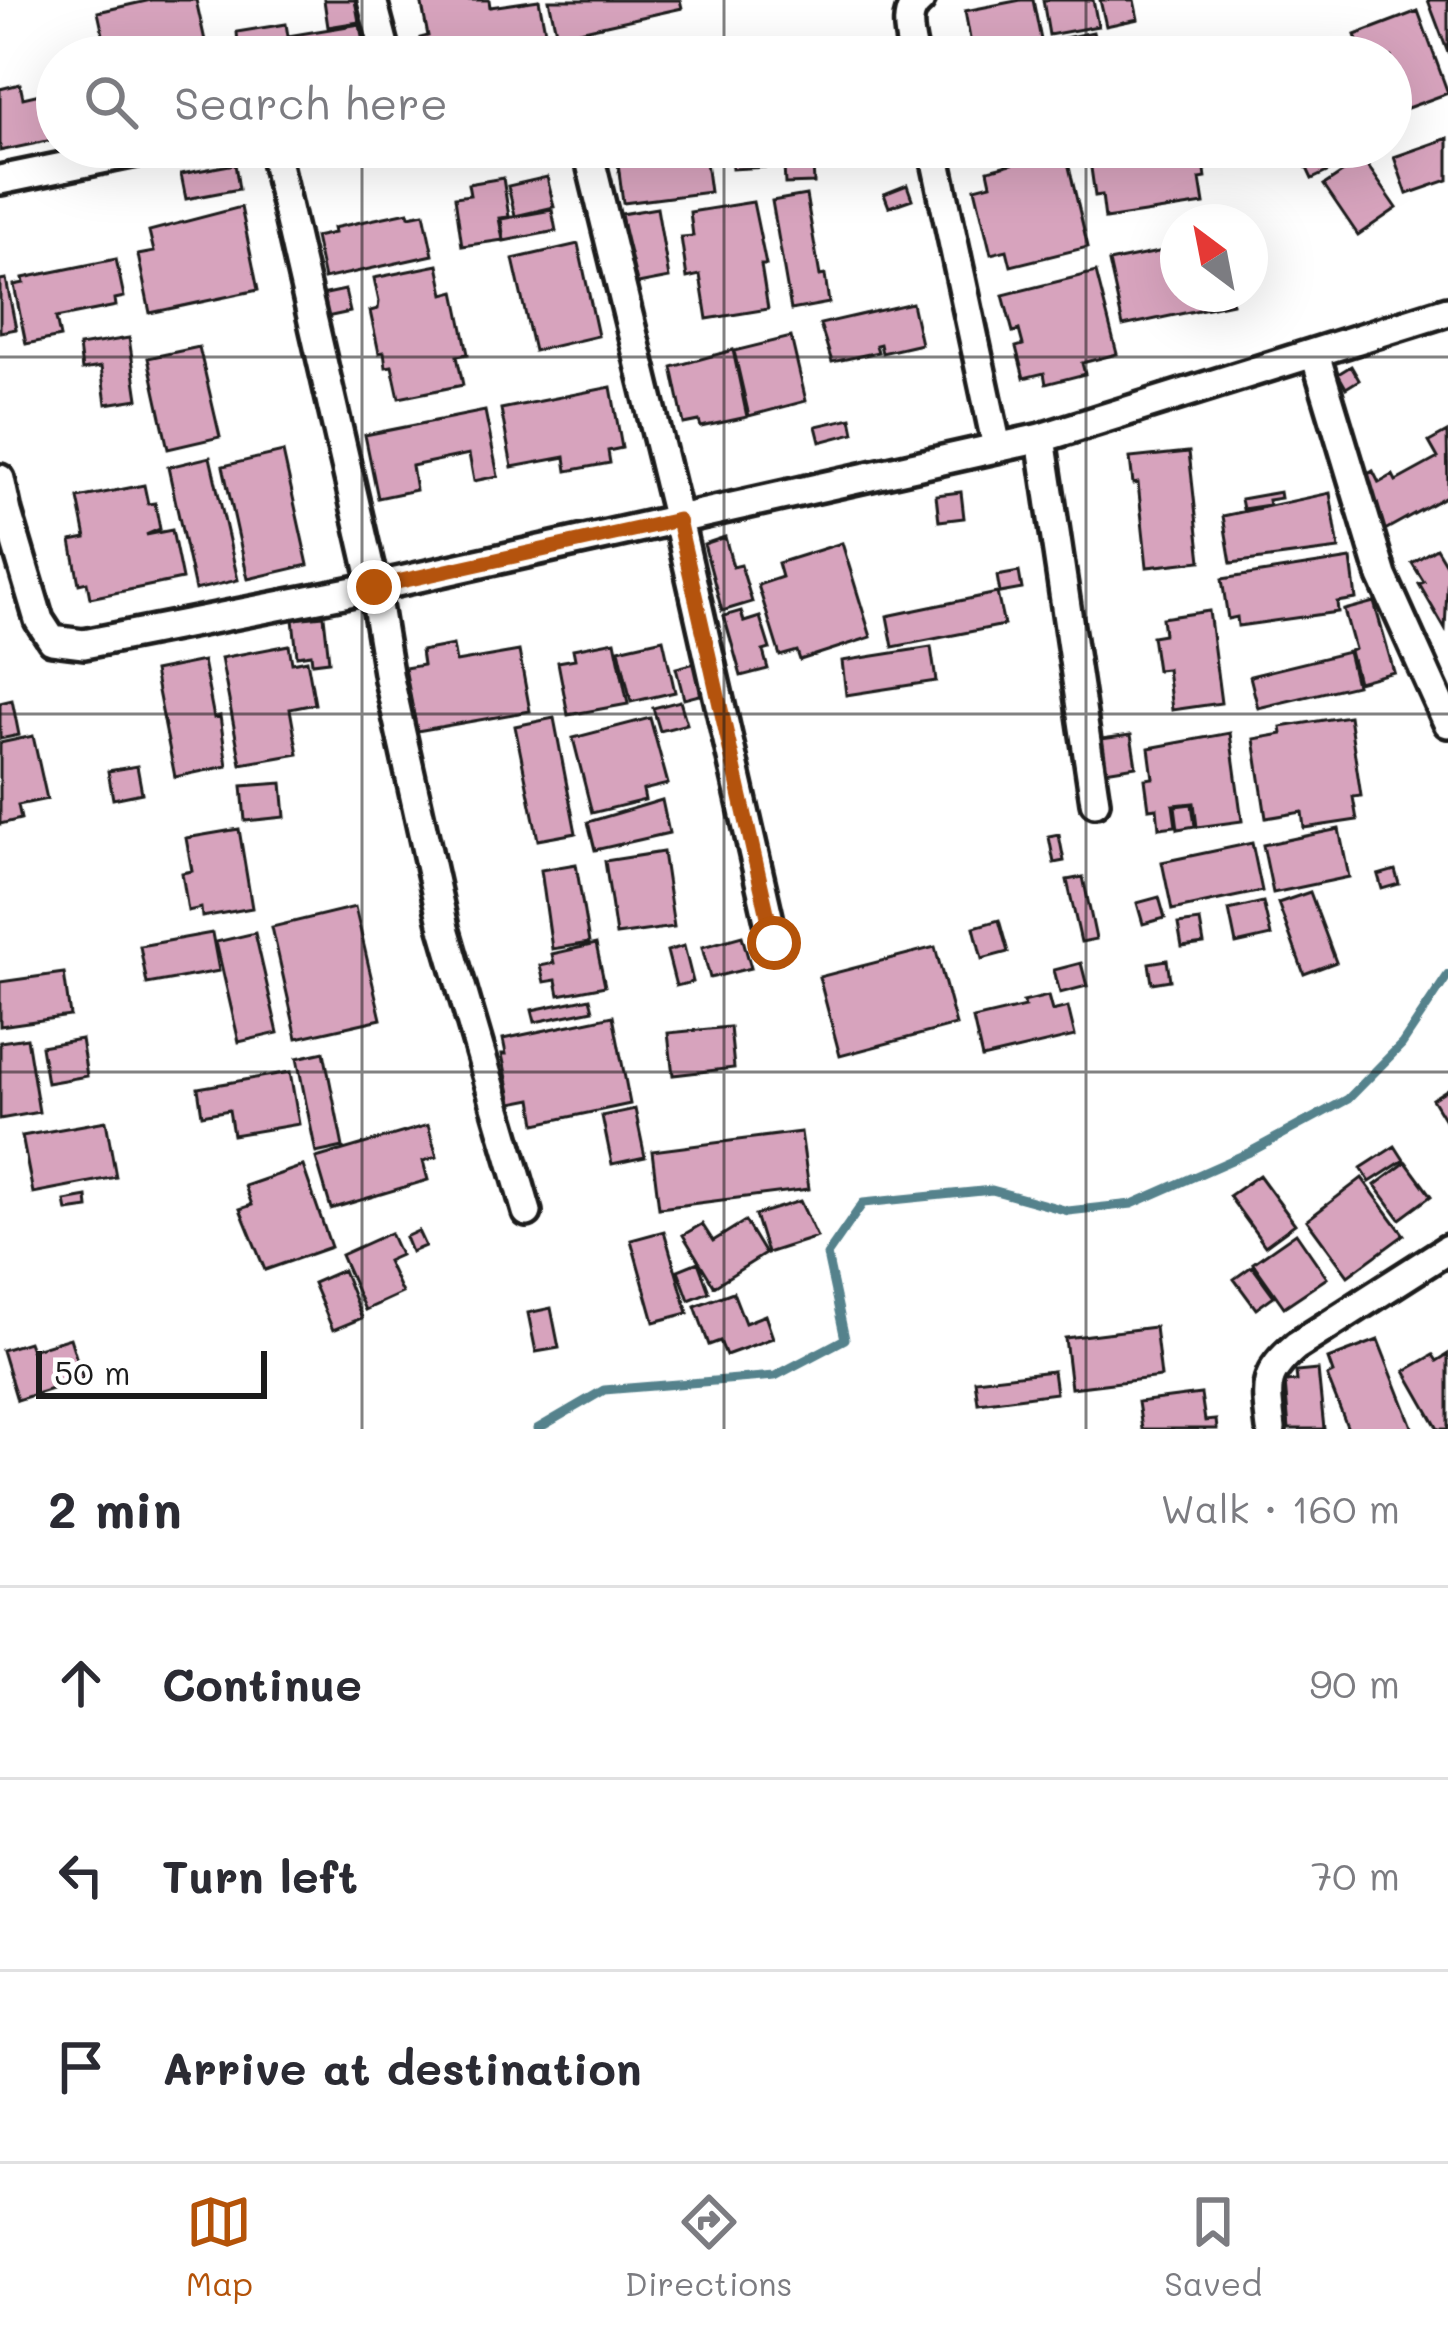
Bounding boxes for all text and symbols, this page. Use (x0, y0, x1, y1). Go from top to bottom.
search box (36, 36, 1412, 168)
icon: search (78, 69, 144, 135)
text: Search here (174, 73, 448, 131)
north arrow (1160, 204, 1268, 312)
route end (347, 560, 401, 614)
route start (747, 916, 801, 970)
scale bar (36, 1345, 267, 1398)
text: 50 m (54, 1350, 130, 1393)
text: 2 min (48, 1474, 182, 1541)
text: Walk · 160 m (1160, 1482, 1400, 1533)
icon: ahead (48, 1650, 114, 1716)
text: Continue (162, 1654, 362, 1712)
text: 90 m (1309, 1657, 1400, 1708)
icon: left (48, 1842, 114, 1908)
text: Turn left (162, 1846, 358, 1904)
text: 70 m (1311, 1849, 1400, 1900)
icon: arrive (48, 2034, 114, 2100)
text: Arrive at destination (162, 2038, 642, 2096)
tab: Map (186, 2189, 253, 2304)
tab: Directions (625, 2189, 792, 2304)
tab: Saved (1164, 2189, 1262, 2304)

